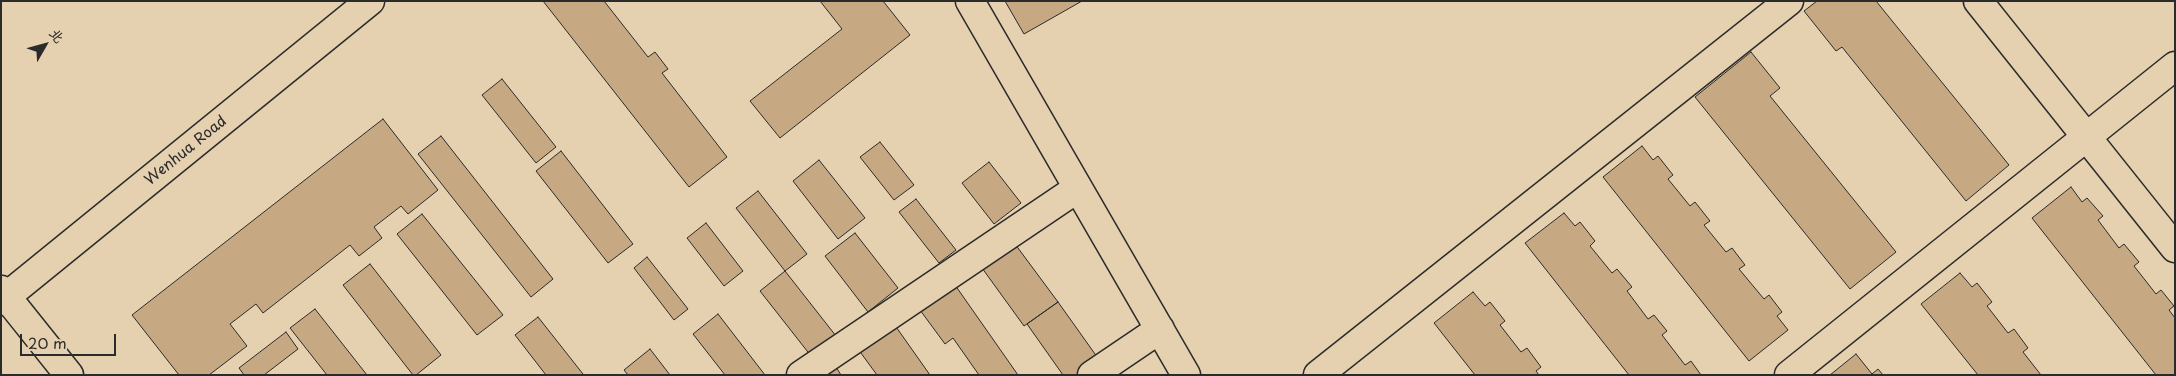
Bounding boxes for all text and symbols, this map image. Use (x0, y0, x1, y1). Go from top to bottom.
north arrow (20, 20, 70, 70)
text: 北 (45, 23, 70, 47)
street label: Wenhua Road (141, 113, 231, 189)
scale bar (22, 324, 119, 356)
text: 20 m (28, 331, 67, 354)

